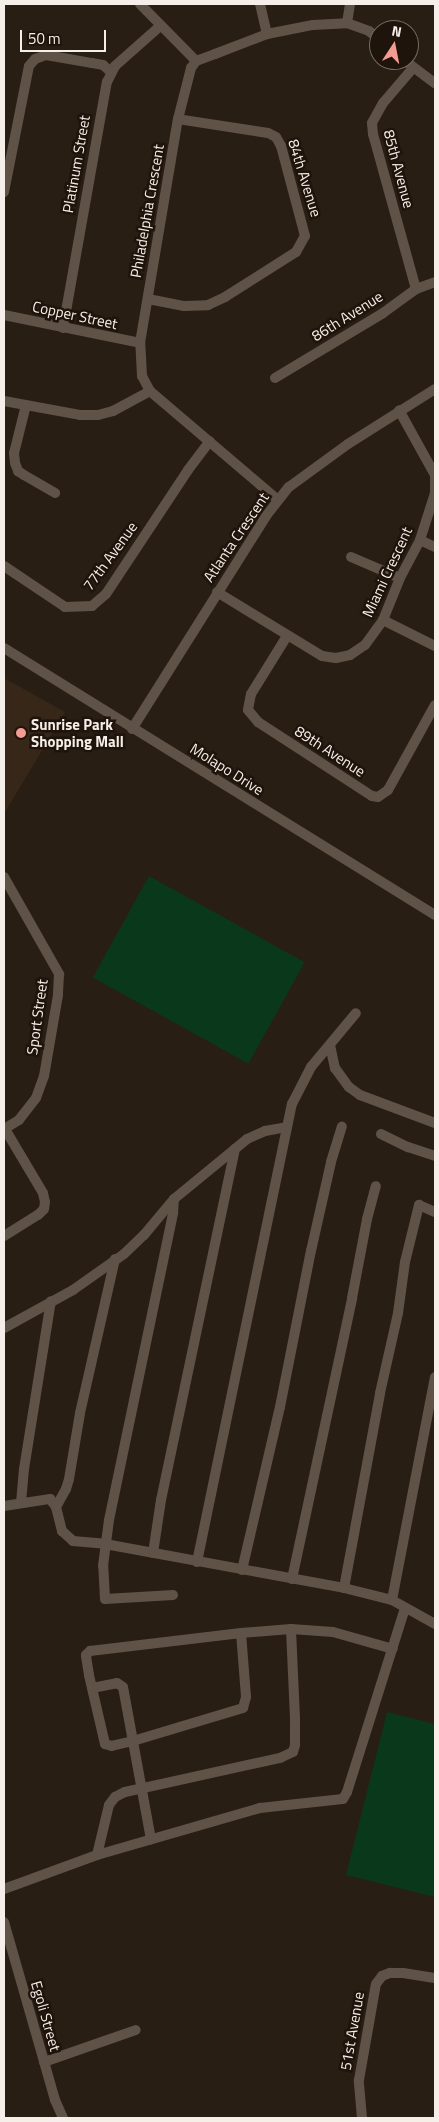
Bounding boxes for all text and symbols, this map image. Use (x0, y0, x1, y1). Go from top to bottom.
scale bar (22, 20, 109, 52)
north arrow (369, 20, 419, 70)
text: N (390, 20, 404, 42)
text: 50 m (28, 27, 61, 50)
street label: Platinum Street (59, 114, 93, 214)
street label: 85th Avenue (380, 128, 418, 210)
street label: 84th Avenue (285, 137, 325, 219)
street label: Philadelphia Crescent (126, 143, 168, 279)
street label: 86th Avenue (308, 287, 386, 345)
street label: Copper Street (31, 297, 119, 333)
street label: Atlanta Crescent (199, 489, 273, 585)
street label: 77th Avenue (79, 518, 141, 594)
street label: Miami Crescent (358, 524, 416, 620)
place label: Sunrise Park Shopping Mall (31, 715, 124, 750)
street label: 89th Avenue (291, 722, 369, 780)
marker: Sunrise Park Shopping Mall (15, 727, 27, 739)
street label: Molapo Drive (187, 739, 267, 799)
street label: Sport Street (23, 978, 51, 1056)
street label: Egoli Street (27, 1979, 65, 2053)
street label: 51st Avenue (336, 1990, 368, 2072)

